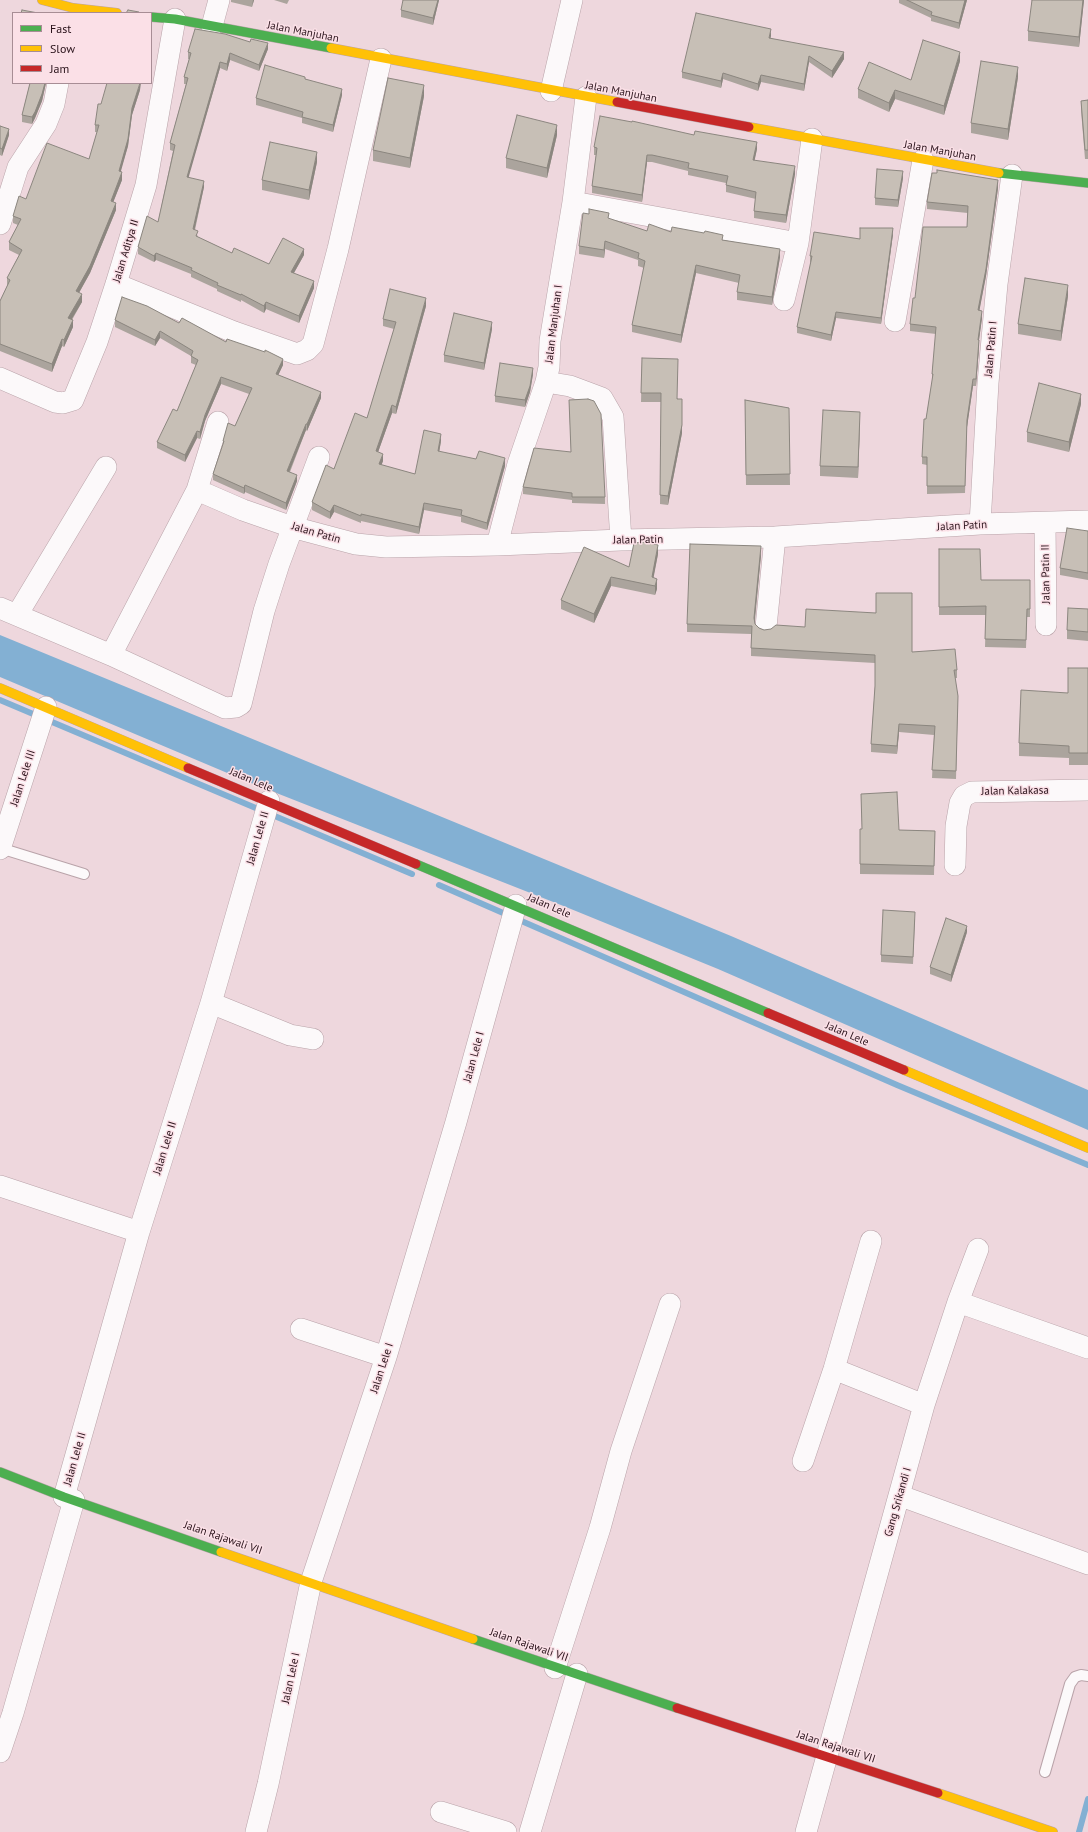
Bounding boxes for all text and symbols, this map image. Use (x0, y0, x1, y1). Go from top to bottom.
legend (12, 12, 152, 84)
street label: Jalan Manjuhan (266, 19, 340, 45)
text: Fast (50, 21, 71, 36)
text: Slow (50, 41, 75, 56)
text: Jam (50, 61, 69, 76)
street label: Jalan Manjuhan (584, 79, 658, 105)
street label: Jalan Manjuhan (903, 138, 977, 164)
street label: Jalan Aditya II (110, 218, 142, 284)
street label: Jalan Manjuhan I (543, 284, 565, 364)
street label: Jalan Patin I (982, 320, 1000, 378)
street label: Jalan Patin (937, 518, 987, 534)
street label: Jalan Patin (290, 520, 342, 546)
street label: Jalan Patin (613, 533, 663, 547)
street label: Jalan Patin II (1039, 544, 1053, 604)
street label: Jalan Lele III (8, 748, 38, 808)
street label: Jalan Lele (227, 765, 275, 795)
street label: Jalan Kalakasa (981, 784, 1049, 798)
street label: Jalan Lele II (244, 810, 272, 866)
street label: Jalan Lele (525, 891, 573, 921)
street label: Jalan Lele (823, 1019, 871, 1049)
street label: Jalan Lele I (461, 1030, 487, 1084)
street label: Jalan Lele II (151, 1120, 179, 1176)
street label: Jalan Lele I (368, 1341, 396, 1395)
street label: Jalan Lele II (61, 1431, 89, 1487)
street label: Gang Srikandi I (882, 1466, 914, 1538)
street label: Jalan Rajawali VII (182, 1518, 264, 1558)
street label: Jalan Rajawali VII (488, 1625, 570, 1665)
street label: Jalan Lele I (279, 1651, 303, 1705)
street label: Jalan Rajawali VII (795, 1728, 877, 1766)

